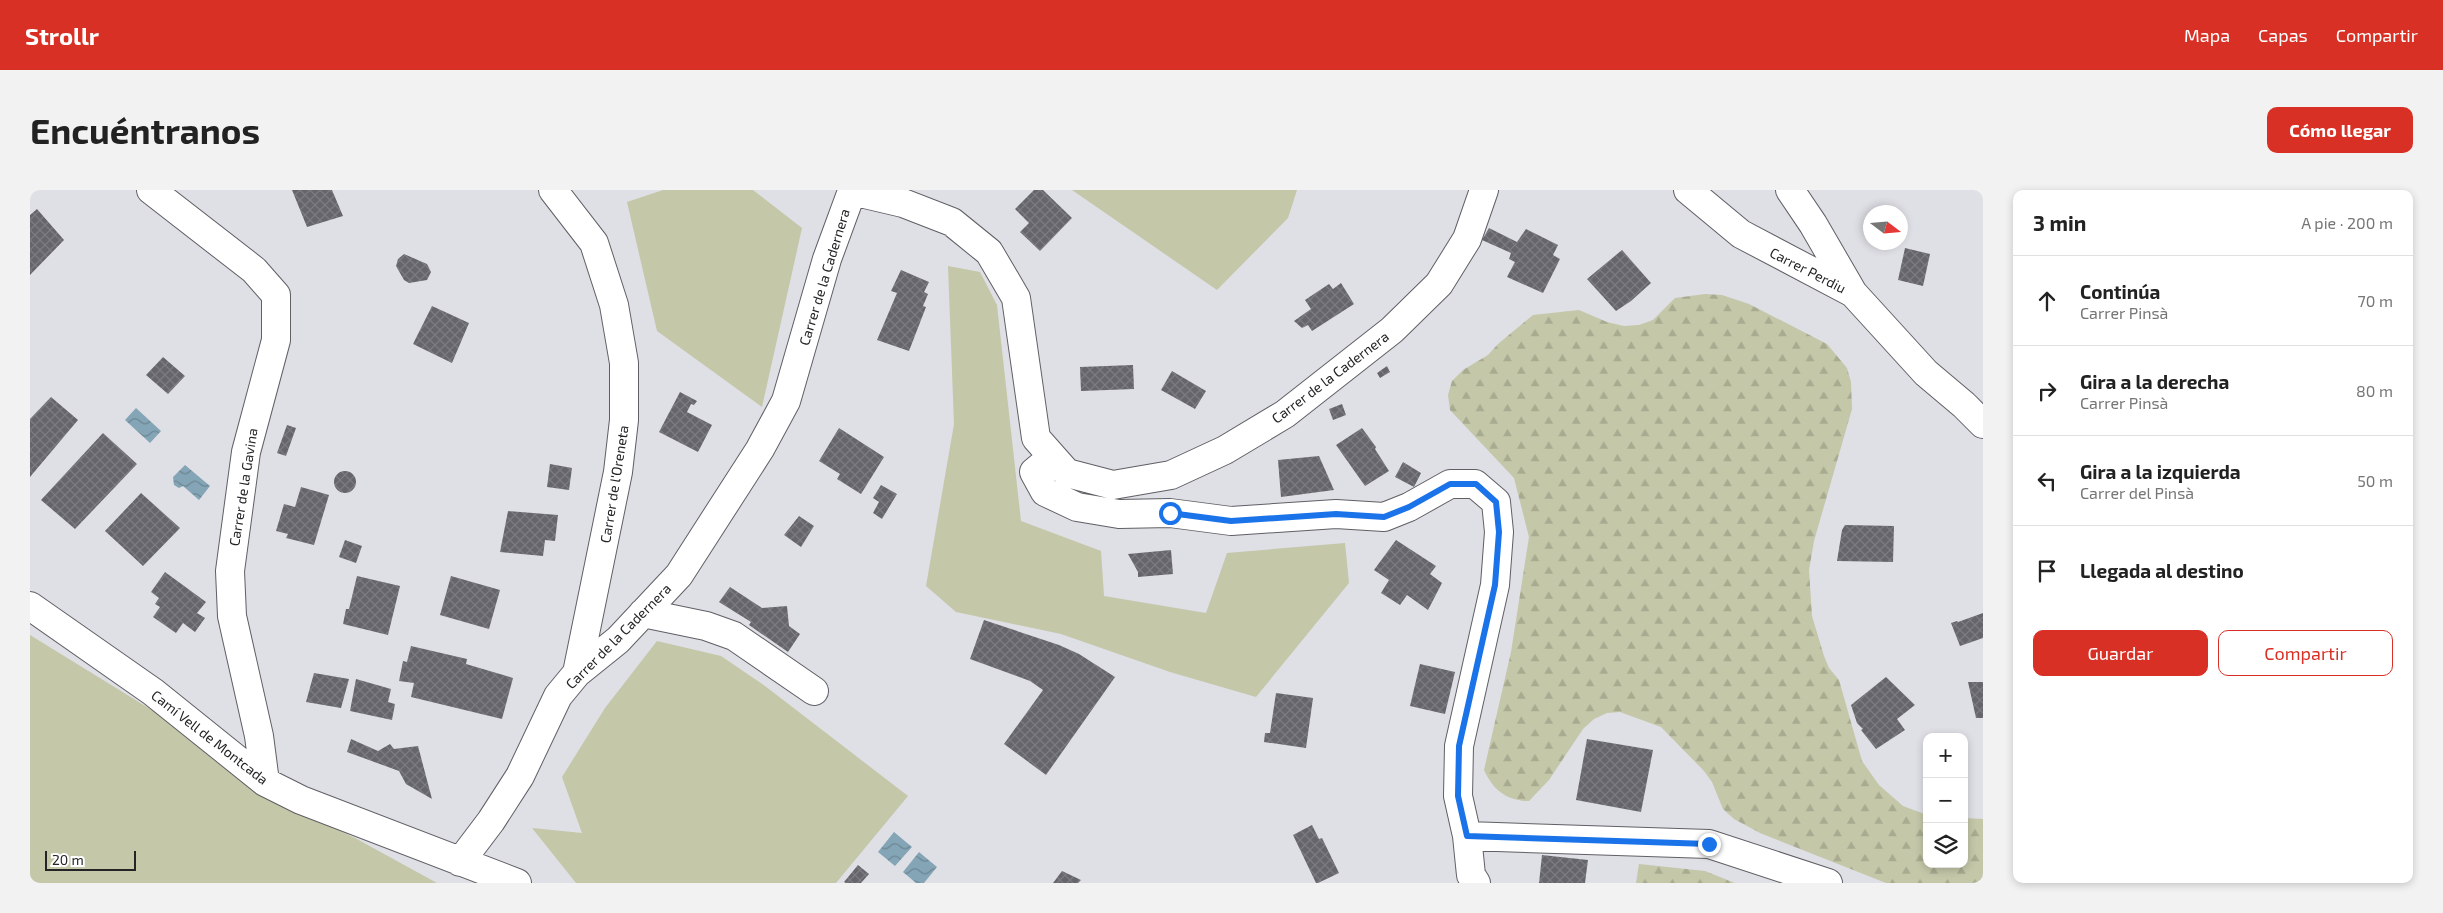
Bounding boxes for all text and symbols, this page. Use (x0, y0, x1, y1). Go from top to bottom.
text: Strollr (25, 21, 99, 50)
text: Mapa (2184, 24, 2230, 46)
text: Capas (2258, 24, 2308, 46)
text: Compartir (2336, 24, 2418, 46)
button: Cómo llegar (2267, 107, 2413, 153)
text: Encuéntranos (30, 109, 260, 151)
north arrow (1863, 205, 1908, 250)
street label: Carrer de la Cadernera (795, 207, 853, 347)
text: 3 min (2033, 210, 2086, 235)
text: A pie · 200 m (2301, 213, 2393, 232)
street label: Carrer Perdiu (1767, 244, 1849, 296)
text: Continúa (2080, 280, 2160, 303)
icon: ahead (2033, 287, 2061, 315)
text: 70 m (2358, 291, 2393, 310)
text: Carrer Pinsà (2080, 303, 2168, 322)
street label: Carrer de la Cadernera (1268, 327, 1392, 427)
text: Gira a la derecha (2080, 370, 2229, 393)
icon: right (2033, 377, 2061, 405)
text: 80 m (2356, 381, 2393, 400)
text: Carrer Pinsà (2080, 393, 2168, 412)
street label: Carrer de l'Oreneta (596, 424, 632, 544)
street label: Carrer de la Gavina (225, 427, 261, 547)
text: Gira a la izquierda (2080, 460, 2241, 483)
icon: left (2033, 467, 2061, 495)
text: 50 m (2357, 471, 2393, 490)
text: Carrer del Pinsà (2080, 483, 2194, 502)
route start (1159, 502, 1182, 525)
icon: arrive (2033, 557, 2061, 585)
text: Llegada al destino (2080, 559, 2244, 582)
street label: Carrer de la Cadernera (562, 580, 674, 692)
button: Guardar (2033, 630, 2208, 676)
button: Compartir (2218, 630, 2393, 676)
street label: Camí Vell de Montcada (148, 686, 272, 788)
map controls (1923, 733, 1968, 868)
button: + (1923, 733, 1968, 778)
button: − (1923, 778, 1968, 823)
button: layers (1923, 823, 1968, 868)
route end (1698, 833, 1721, 856)
scale bar (45, 848, 136, 871)
text: 20 m (52, 851, 84, 868)

